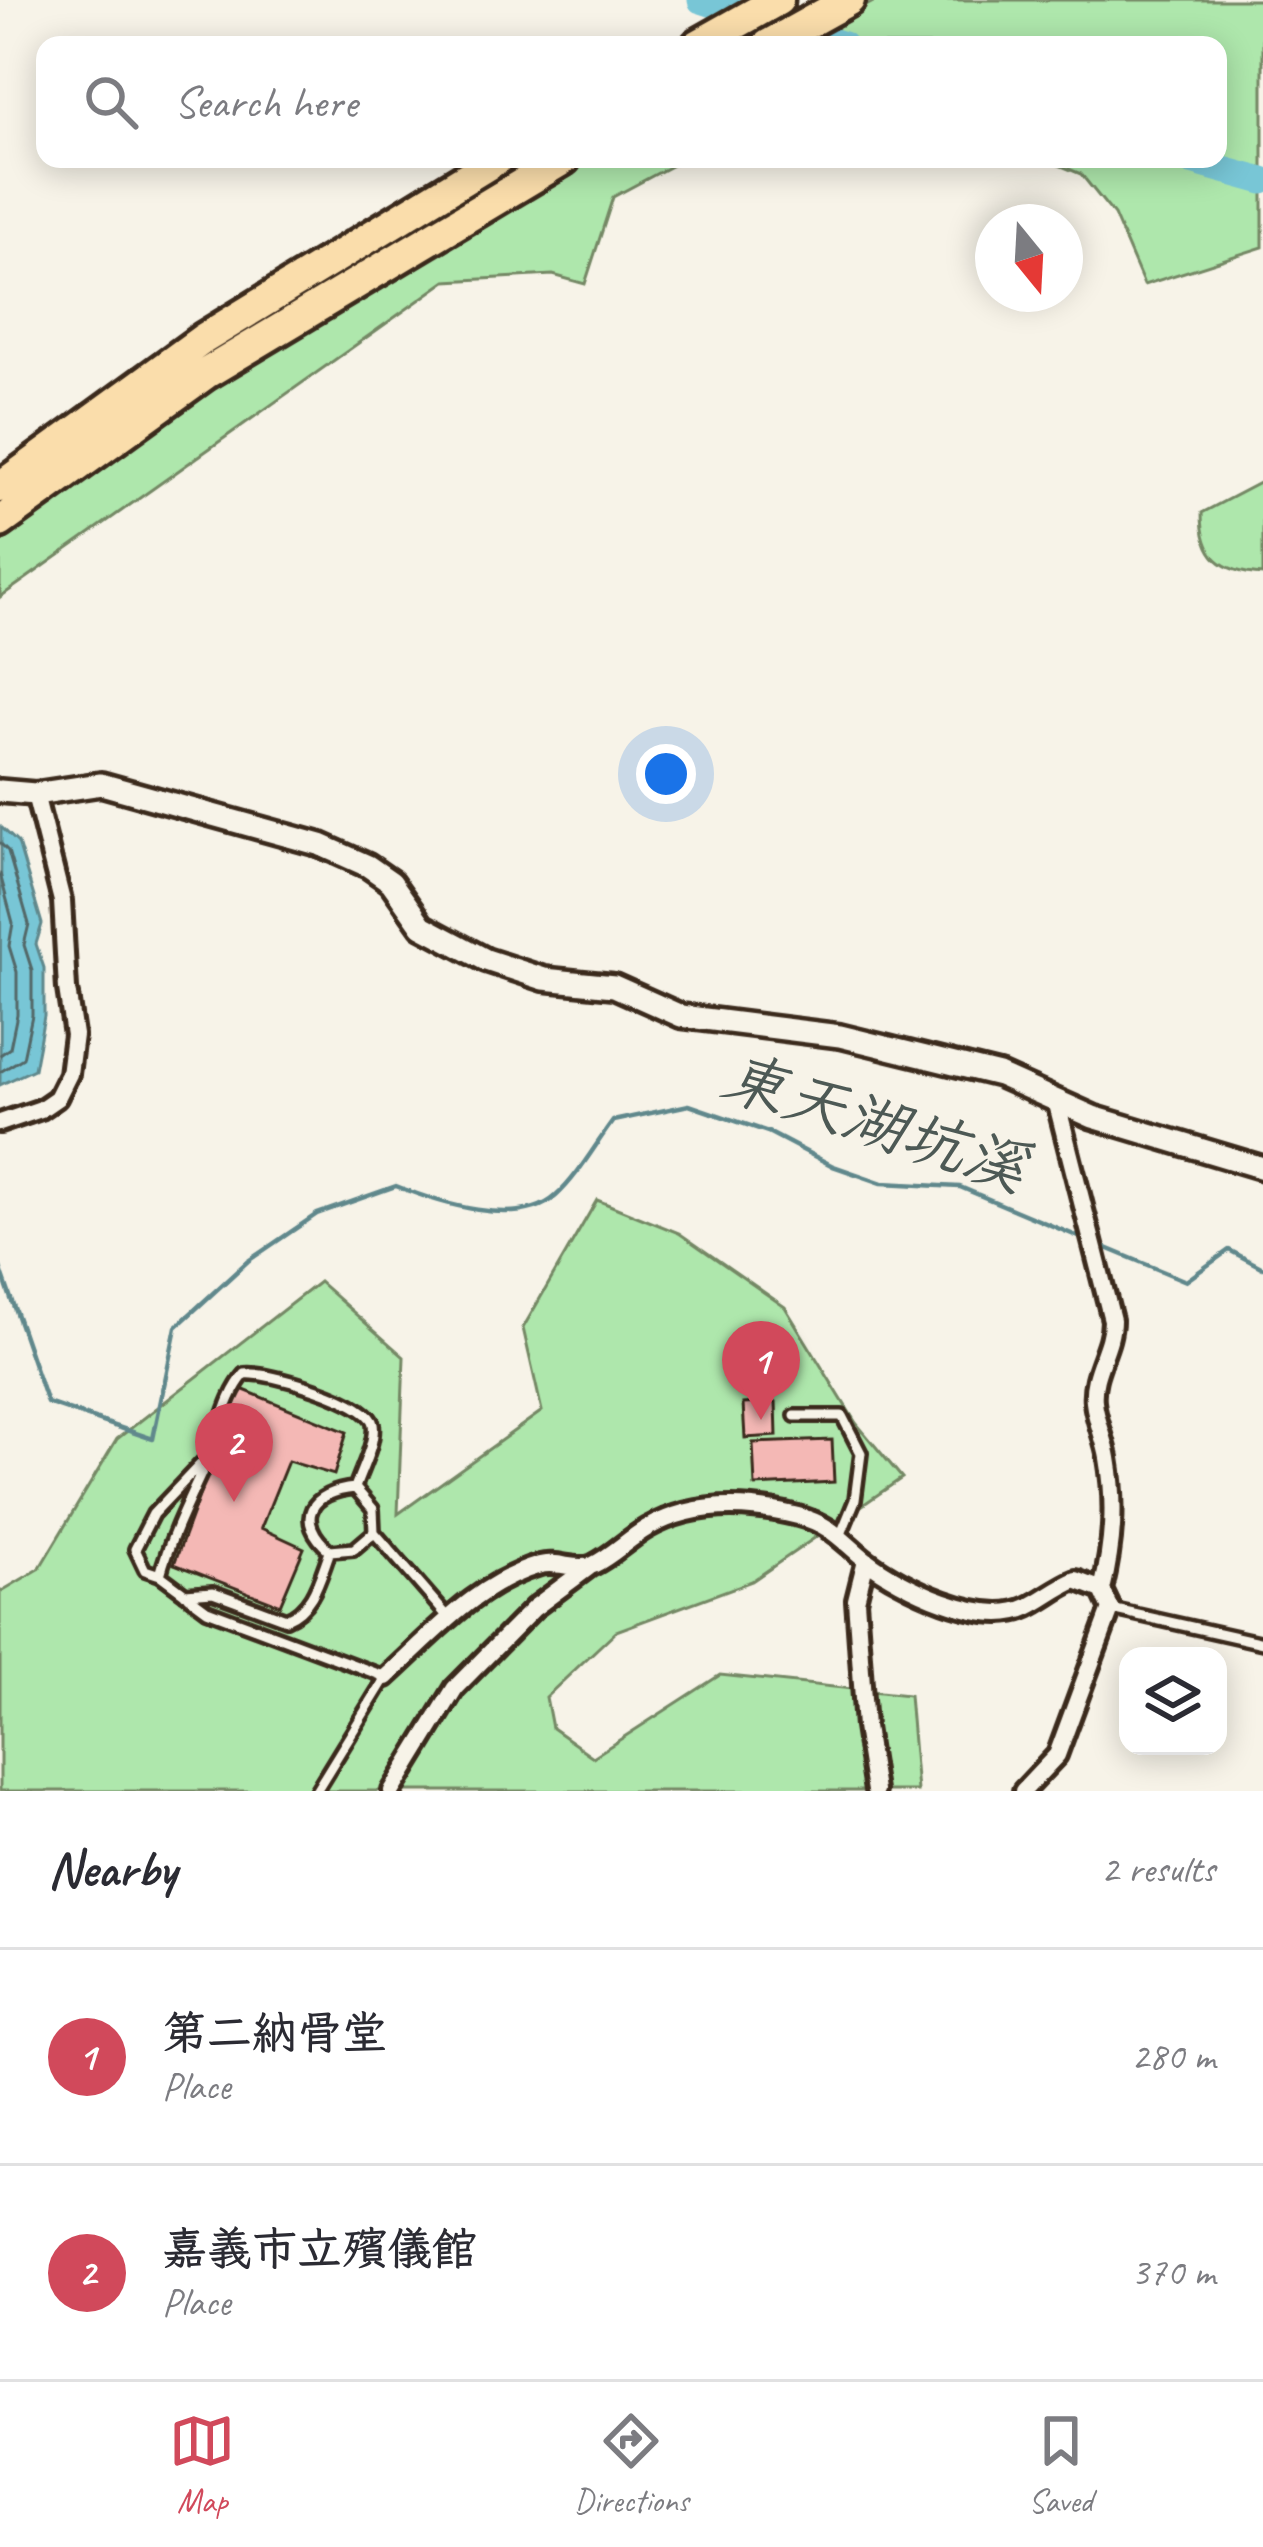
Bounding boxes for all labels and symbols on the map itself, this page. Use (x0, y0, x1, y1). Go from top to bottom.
north arrow (975, 204, 1083, 312)
your location (636, 744, 696, 804)
water label: 東天湖坑溪 (713, 1037, 1040, 1210)
pin: 1 (722, 1321, 800, 1420)
pin: 2 (195, 1403, 273, 1502)

